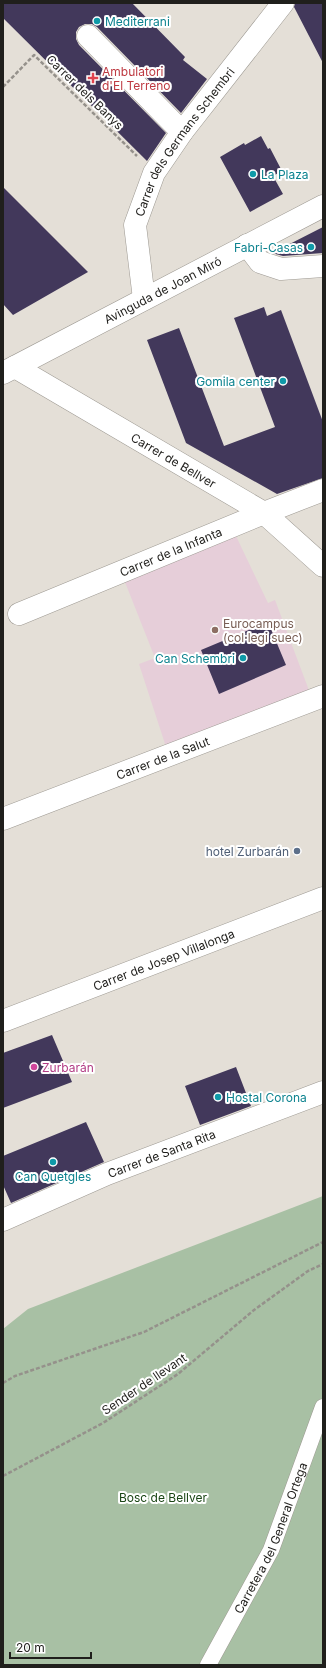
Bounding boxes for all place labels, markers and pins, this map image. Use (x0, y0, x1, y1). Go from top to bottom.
place label: Mediterrani (105, 14, 170, 29)
marker: Mediterrani (92, 16, 102, 26)
place label: Ambulatori d'El Terreno (102, 64, 171, 93)
marker: Ambulatori d'El Terreno (87, 72, 99, 84)
place label: La Plaza (261, 167, 309, 182)
marker: La Plaza (248, 169, 258, 179)
place label: Fabri-Casas (234, 240, 303, 255)
marker: Fabri-Casas (306, 242, 316, 252)
place label: Gomila center (196, 374, 275, 389)
marker: Gomila center (278, 376, 288, 386)
place label: Eurocampus (col·legi suec) (223, 616, 303, 645)
marker: Eurocampus (col·legi suec) (210, 625, 220, 635)
place label: Can Schembri (155, 651, 235, 666)
marker: Can Schembri (238, 653, 248, 663)
place label: hotel Zurbarán (206, 844, 289, 859)
marker: hotel Zurbarán (292, 846, 302, 856)
place label: Zurbarán (42, 1060, 94, 1075)
marker: Zurbarán (29, 1062, 39, 1072)
place label: Hostal Corona (226, 1090, 307, 1105)
marker: Hostal Corona (213, 1092, 223, 1102)
marker: Can Quetgles (48, 1157, 58, 1167)
place label: Can Quetgles (15, 1169, 91, 1184)

